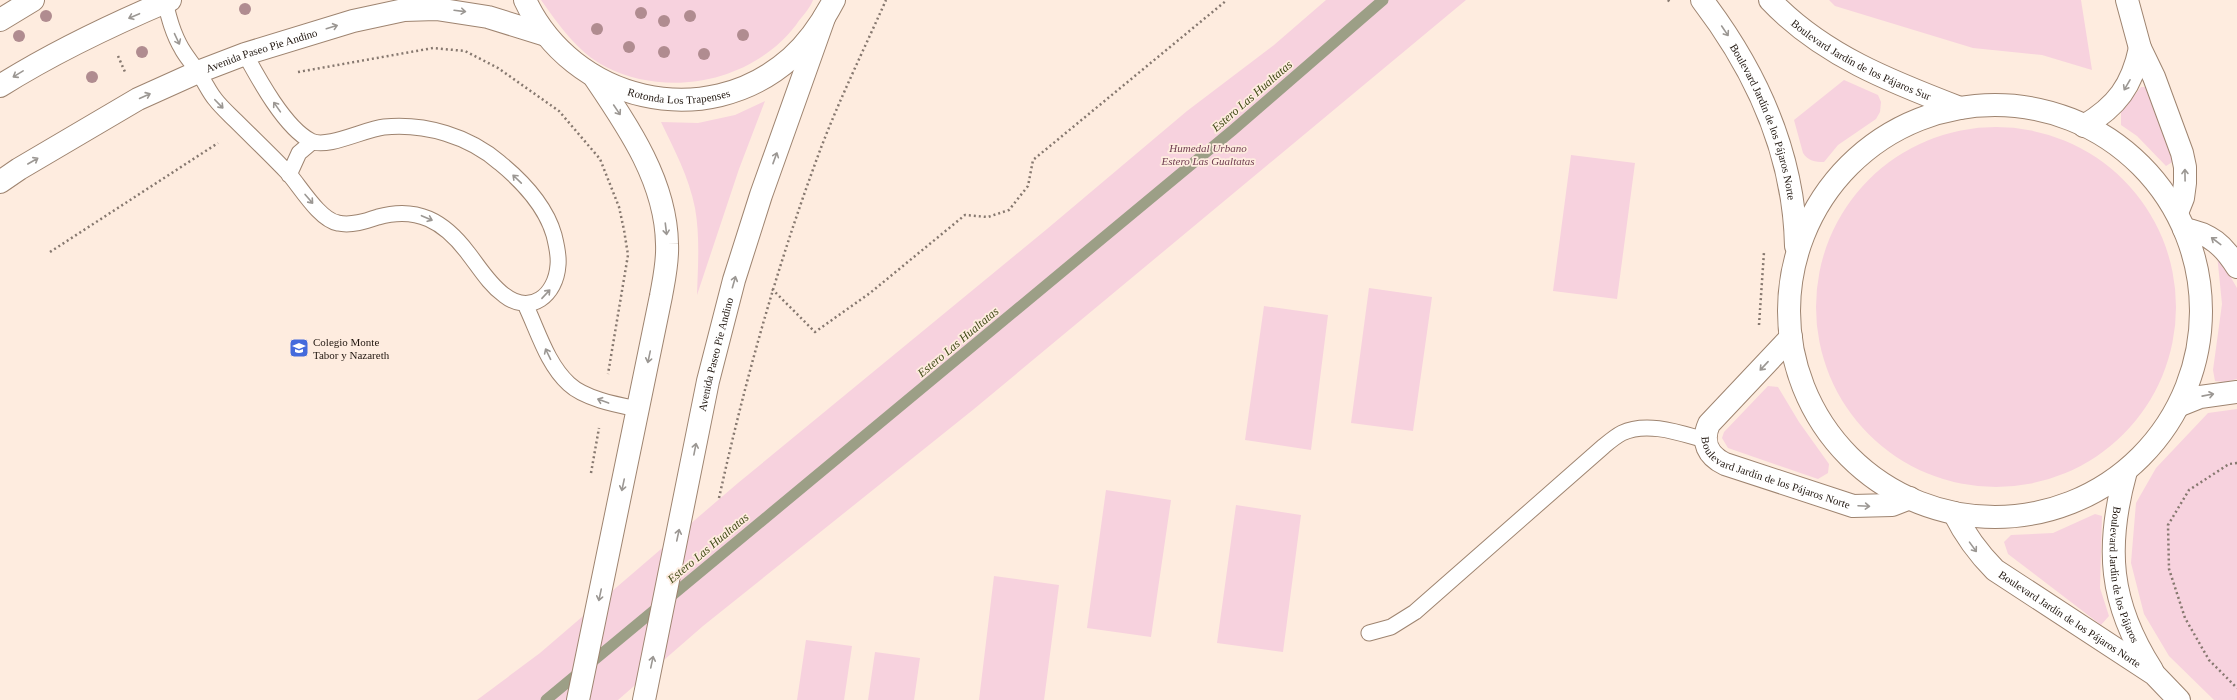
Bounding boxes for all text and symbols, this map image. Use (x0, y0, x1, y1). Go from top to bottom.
one-way arrow (453, 8, 466, 15)
one-way arrow (128, 12, 140, 20)
street label: Boulevard Jardín de los Pájaros Sur (1789, 17, 1933, 102)
one-way arrow (326, 23, 339, 30)
one-way arrow (1721, 25, 1729, 36)
street label: Avenida Paseo Pie Andino (204, 26, 319, 75)
one-way arrow (174, 33, 181, 45)
street label: Boulevard Jardín de los Pájaros Norte (1728, 42, 1798, 201)
water label: Estero Las Hualtatas (1208, 57, 1295, 135)
one-way arrow (12, 71, 24, 79)
one-way arrow (2123, 79, 2131, 91)
street label: Rotonda Los Trapenses (626, 85, 731, 106)
one-way arrow (139, 92, 151, 99)
one-way arrow (215, 99, 224, 109)
one-way arrow (273, 101, 281, 112)
one-way arrow (613, 104, 621, 115)
park label: Humedal Urbano Estero Las Gualtatas (1160, 142, 1255, 167)
one-way arrow (772, 152, 779, 165)
one-way arrow (26, 156, 38, 164)
one-way arrow (2181, 169, 2189, 182)
one-way arrow (512, 174, 522, 184)
one-way arrow (304, 194, 313, 204)
one-way arrow (421, 215, 433, 223)
one-way arrow (662, 222, 669, 235)
one-way arrow (2210, 237, 2221, 246)
one-way arrow (730, 275, 738, 288)
one-way arrow (542, 288, 551, 299)
street label: Avenida Paseo Pie Andino (696, 296, 735, 412)
water label: Estero Las Hualtatas (914, 304, 1002, 381)
place label: Colegio Monte Tabor y Nazareth (313, 336, 390, 361)
school or university icon: Colegio Monte Tabor y Nazareth (288, 337, 310, 359)
one-way arrow (544, 348, 551, 360)
one-way arrow (644, 350, 652, 363)
one-way arrow (1759, 361, 1769, 371)
one-way arrow (2201, 391, 2214, 399)
one-way arrow (598, 396, 610, 404)
street label: Boulevard Jardín de los Pájaros Norte (1700, 436, 1852, 511)
one-way arrow (692, 443, 700, 456)
one-way arrow (618, 478, 626, 491)
one-way arrow (1857, 502, 1870, 510)
street label: Boulevard Jardín de los Pájaros (2108, 506, 2141, 645)
water label: Estero Las Hualtatas (664, 510, 752, 587)
one-way arrow (675, 528, 683, 541)
one-way arrow (1969, 541, 1977, 552)
street label: Boulevard Jardín de los Pájaros Norte (1997, 568, 2143, 670)
one-way arrow (595, 588, 603, 601)
one-way arrow (648, 656, 656, 669)

